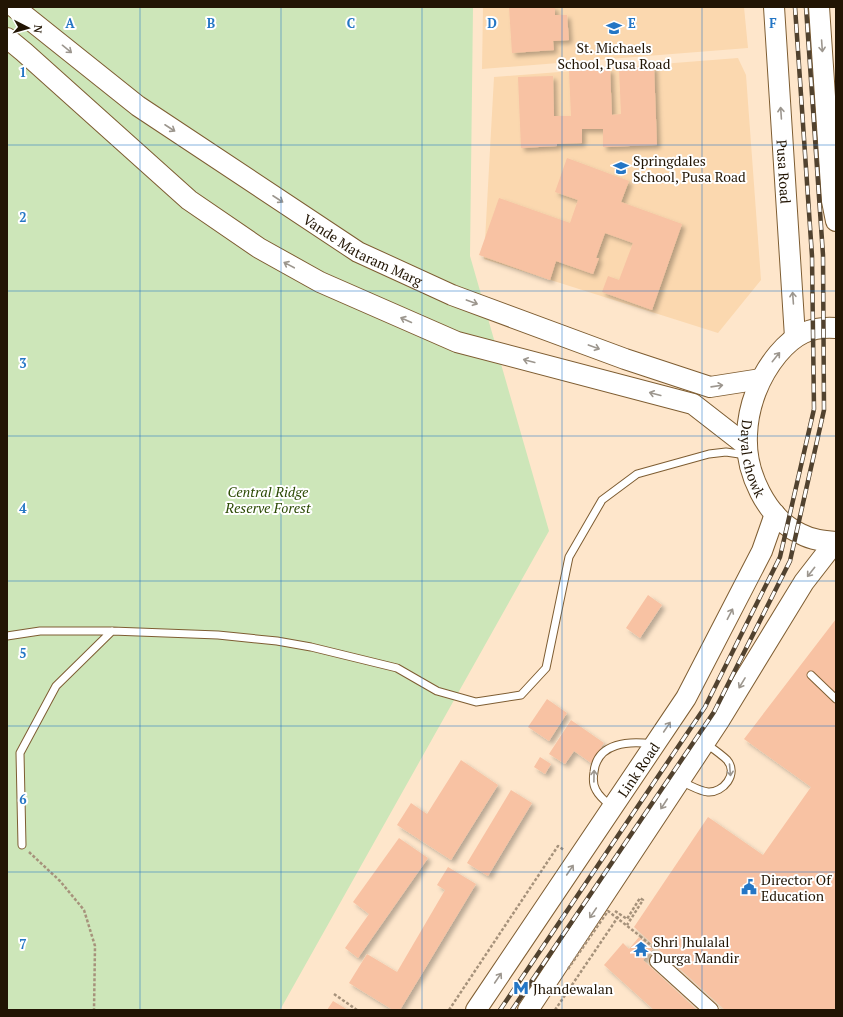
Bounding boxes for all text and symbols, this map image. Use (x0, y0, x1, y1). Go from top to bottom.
north arrow (8, 8, 48, 48)
text: A (65, 14, 75, 32)
text: B (207, 14, 215, 32)
text: C (347, 14, 355, 32)
text: D (487, 14, 497, 32)
text: E (628, 14, 636, 32)
text: F (769, 14, 777, 32)
school or university icon: St. Michaels School, Pusa Road (605, 19, 623, 37)
text: N (30, 24, 45, 35)
place label: St. Michaels School, Pusa Road (558, 38, 671, 73)
one-way arrow (818, 39, 825, 52)
one-way arrow (61, 45, 72, 53)
text: 1 (19, 63, 27, 81)
one-way arrow (777, 107, 784, 120)
one-way arrow (164, 124, 175, 132)
street label: Pusa Road (773, 139, 796, 205)
place label: Springdales School, Pusa Road (633, 151, 746, 186)
school or university icon: Springdales School, Pusa Road (612, 159, 630, 177)
one-way arrow (273, 195, 284, 204)
text: 2 (19, 208, 27, 226)
street label: Vande Mataram Marg (300, 209, 426, 290)
one-way arrow (283, 260, 295, 268)
one-way arrow (789, 292, 796, 305)
one-way arrow (465, 299, 477, 307)
one-way arrow (401, 316, 413, 323)
one-way arrow (587, 344, 600, 351)
one-way arrow (772, 351, 781, 362)
text: 3 (19, 354, 27, 372)
one-way arrow (523, 357, 536, 365)
one-way arrow (710, 382, 723, 390)
one-way arrow (649, 390, 662, 397)
street label: Dayal chowk (737, 419, 771, 501)
park label: Central Ridge Reserve Forest (224, 482, 311, 517)
text: 4 (19, 499, 27, 517)
one-way arrow (807, 567, 815, 578)
one-way arrow (726, 608, 734, 620)
text: 5 (19, 644, 27, 662)
one-way arrow (738, 677, 746, 689)
one-way arrow (663, 722, 671, 733)
street label: Link Road (613, 738, 663, 800)
one-way arrow (726, 763, 733, 776)
one-way arrow (590, 770, 598, 783)
text: 6 (19, 790, 27, 808)
one-way arrow (660, 798, 668, 810)
one-way arrow (567, 864, 575, 876)
place label: Director Of Education (761, 870, 832, 905)
public building icon: Director Of Education (740, 878, 758, 896)
one-way arrow (589, 907, 597, 918)
place label: Shri Jhulalal Durga Mandir (653, 932, 740, 967)
text: 7 (19, 935, 27, 953)
temple icon: Shri Jhulalal Durga Mandir (632, 940, 650, 958)
one-way arrow (494, 972, 502, 983)
metro station icon: Jhandewalan (512, 979, 530, 997)
place label: Jhandewalan (533, 979, 614, 998)

